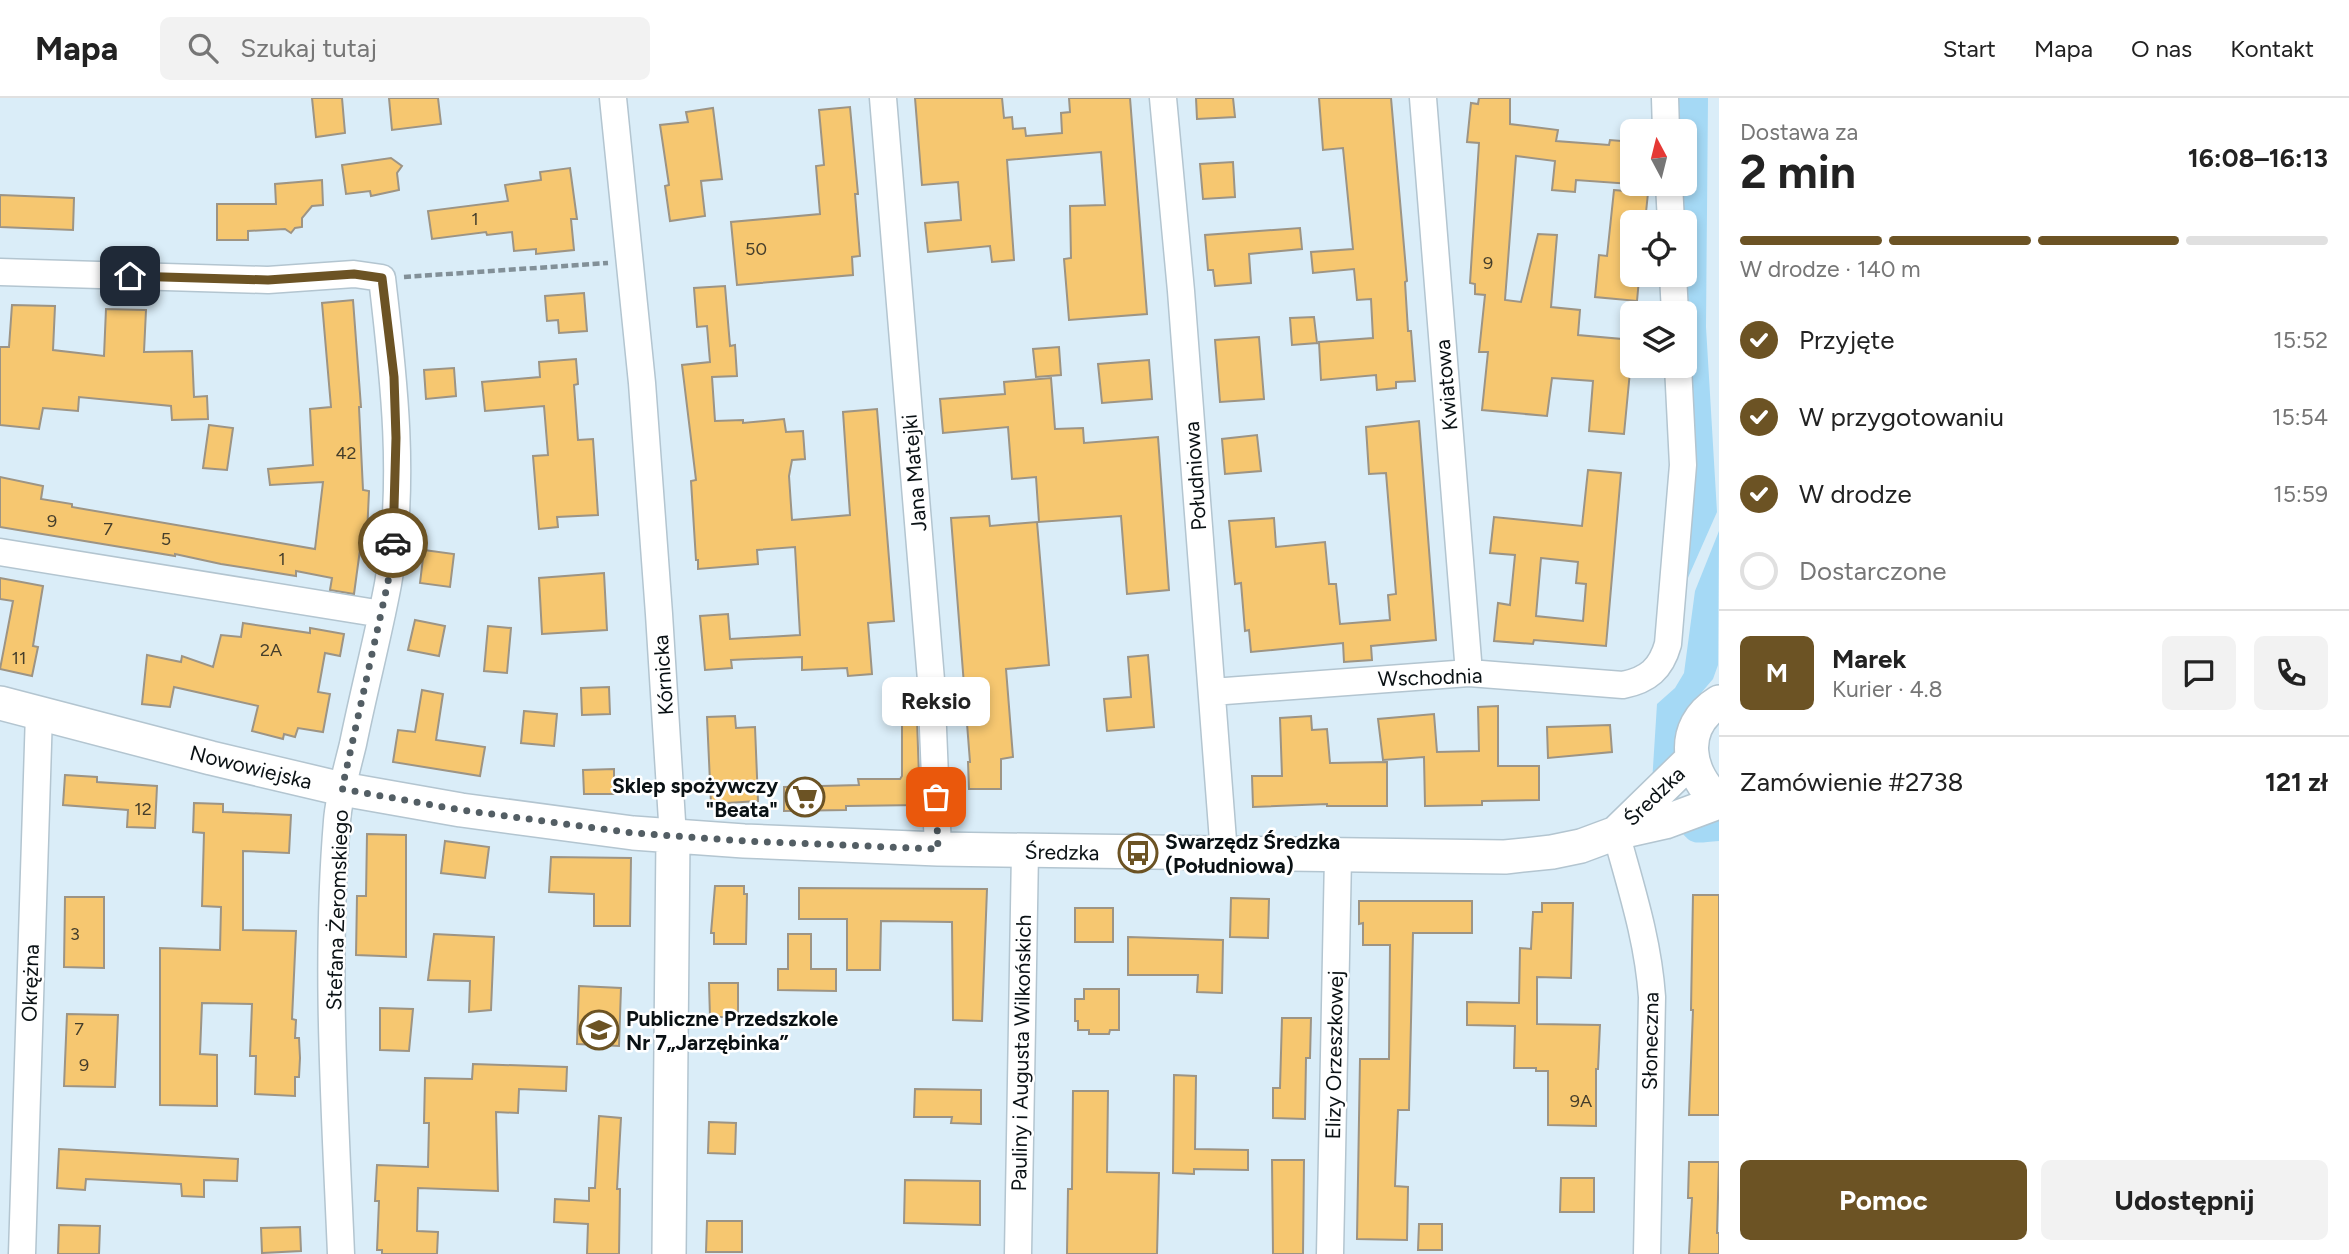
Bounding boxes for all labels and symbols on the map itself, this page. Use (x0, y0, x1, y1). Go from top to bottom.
north arrow (1620, 119, 1698, 196)
house number: 1 (471, 208, 479, 230)
house number: 50 (745, 238, 767, 260)
pin (100, 246, 160, 306)
house number: 9 (1483, 252, 1493, 274)
street label: Kwiatowa (1430, 338, 1462, 432)
street label: Jana Matejki (896, 413, 932, 533)
street label: Południowa (1179, 421, 1211, 531)
house number: 42 (335, 442, 357, 464)
courier (358, 508, 428, 578)
house number: 9 (47, 510, 57, 532)
house number: 7 (103, 518, 113, 540)
house number: 5 (161, 528, 171, 550)
house number: 1 (278, 548, 286, 570)
street label: Kórnicka (648, 634, 678, 716)
house number: 2A (260, 639, 282, 661)
house number: 11 (12, 647, 26, 669)
street label: Wschodnia (1377, 663, 1483, 691)
callout: Reksio (882, 678, 990, 727)
street label: Nowowiejska (187, 740, 315, 794)
street label: Średzka (1618, 761, 1690, 831)
pin (906, 767, 966, 827)
place label: Sklep spożywczy "Beata" (612, 773, 779, 822)
supermarket icon: Sklep spożywczy "Beata" (784, 776, 826, 818)
house number: 12 (134, 798, 152, 820)
street label: Stefana Żeromskiego (321, 809, 353, 1011)
place label: Swarzędz Średzka (Południowa) (1165, 829, 1340, 878)
bus stop icon: Swarzędz Średzka (Południowa) (1117, 832, 1159, 874)
street label: Średzka (1024, 839, 1100, 865)
street label: Pauliny i Augusta Wilkońskich (1006, 914, 1036, 1192)
house number: 3 (70, 923, 80, 945)
street label: Okrężna (16, 944, 44, 1022)
street label: Elizy Orzeszkowej (1320, 970, 1348, 1140)
street label: Słoneczna (1637, 992, 1663, 1090)
place label: Publiczne Przedszkole Nr 7„Jarzębinka” (626, 1006, 838, 1055)
school or university icon: Publiczne Przedszkole Nr 7„Jarzębinka” (578, 1009, 620, 1051)
house number: 7 (74, 1018, 84, 1040)
house number: 9 (79, 1054, 89, 1076)
house number: 9A (1570, 1090, 1592, 1112)

